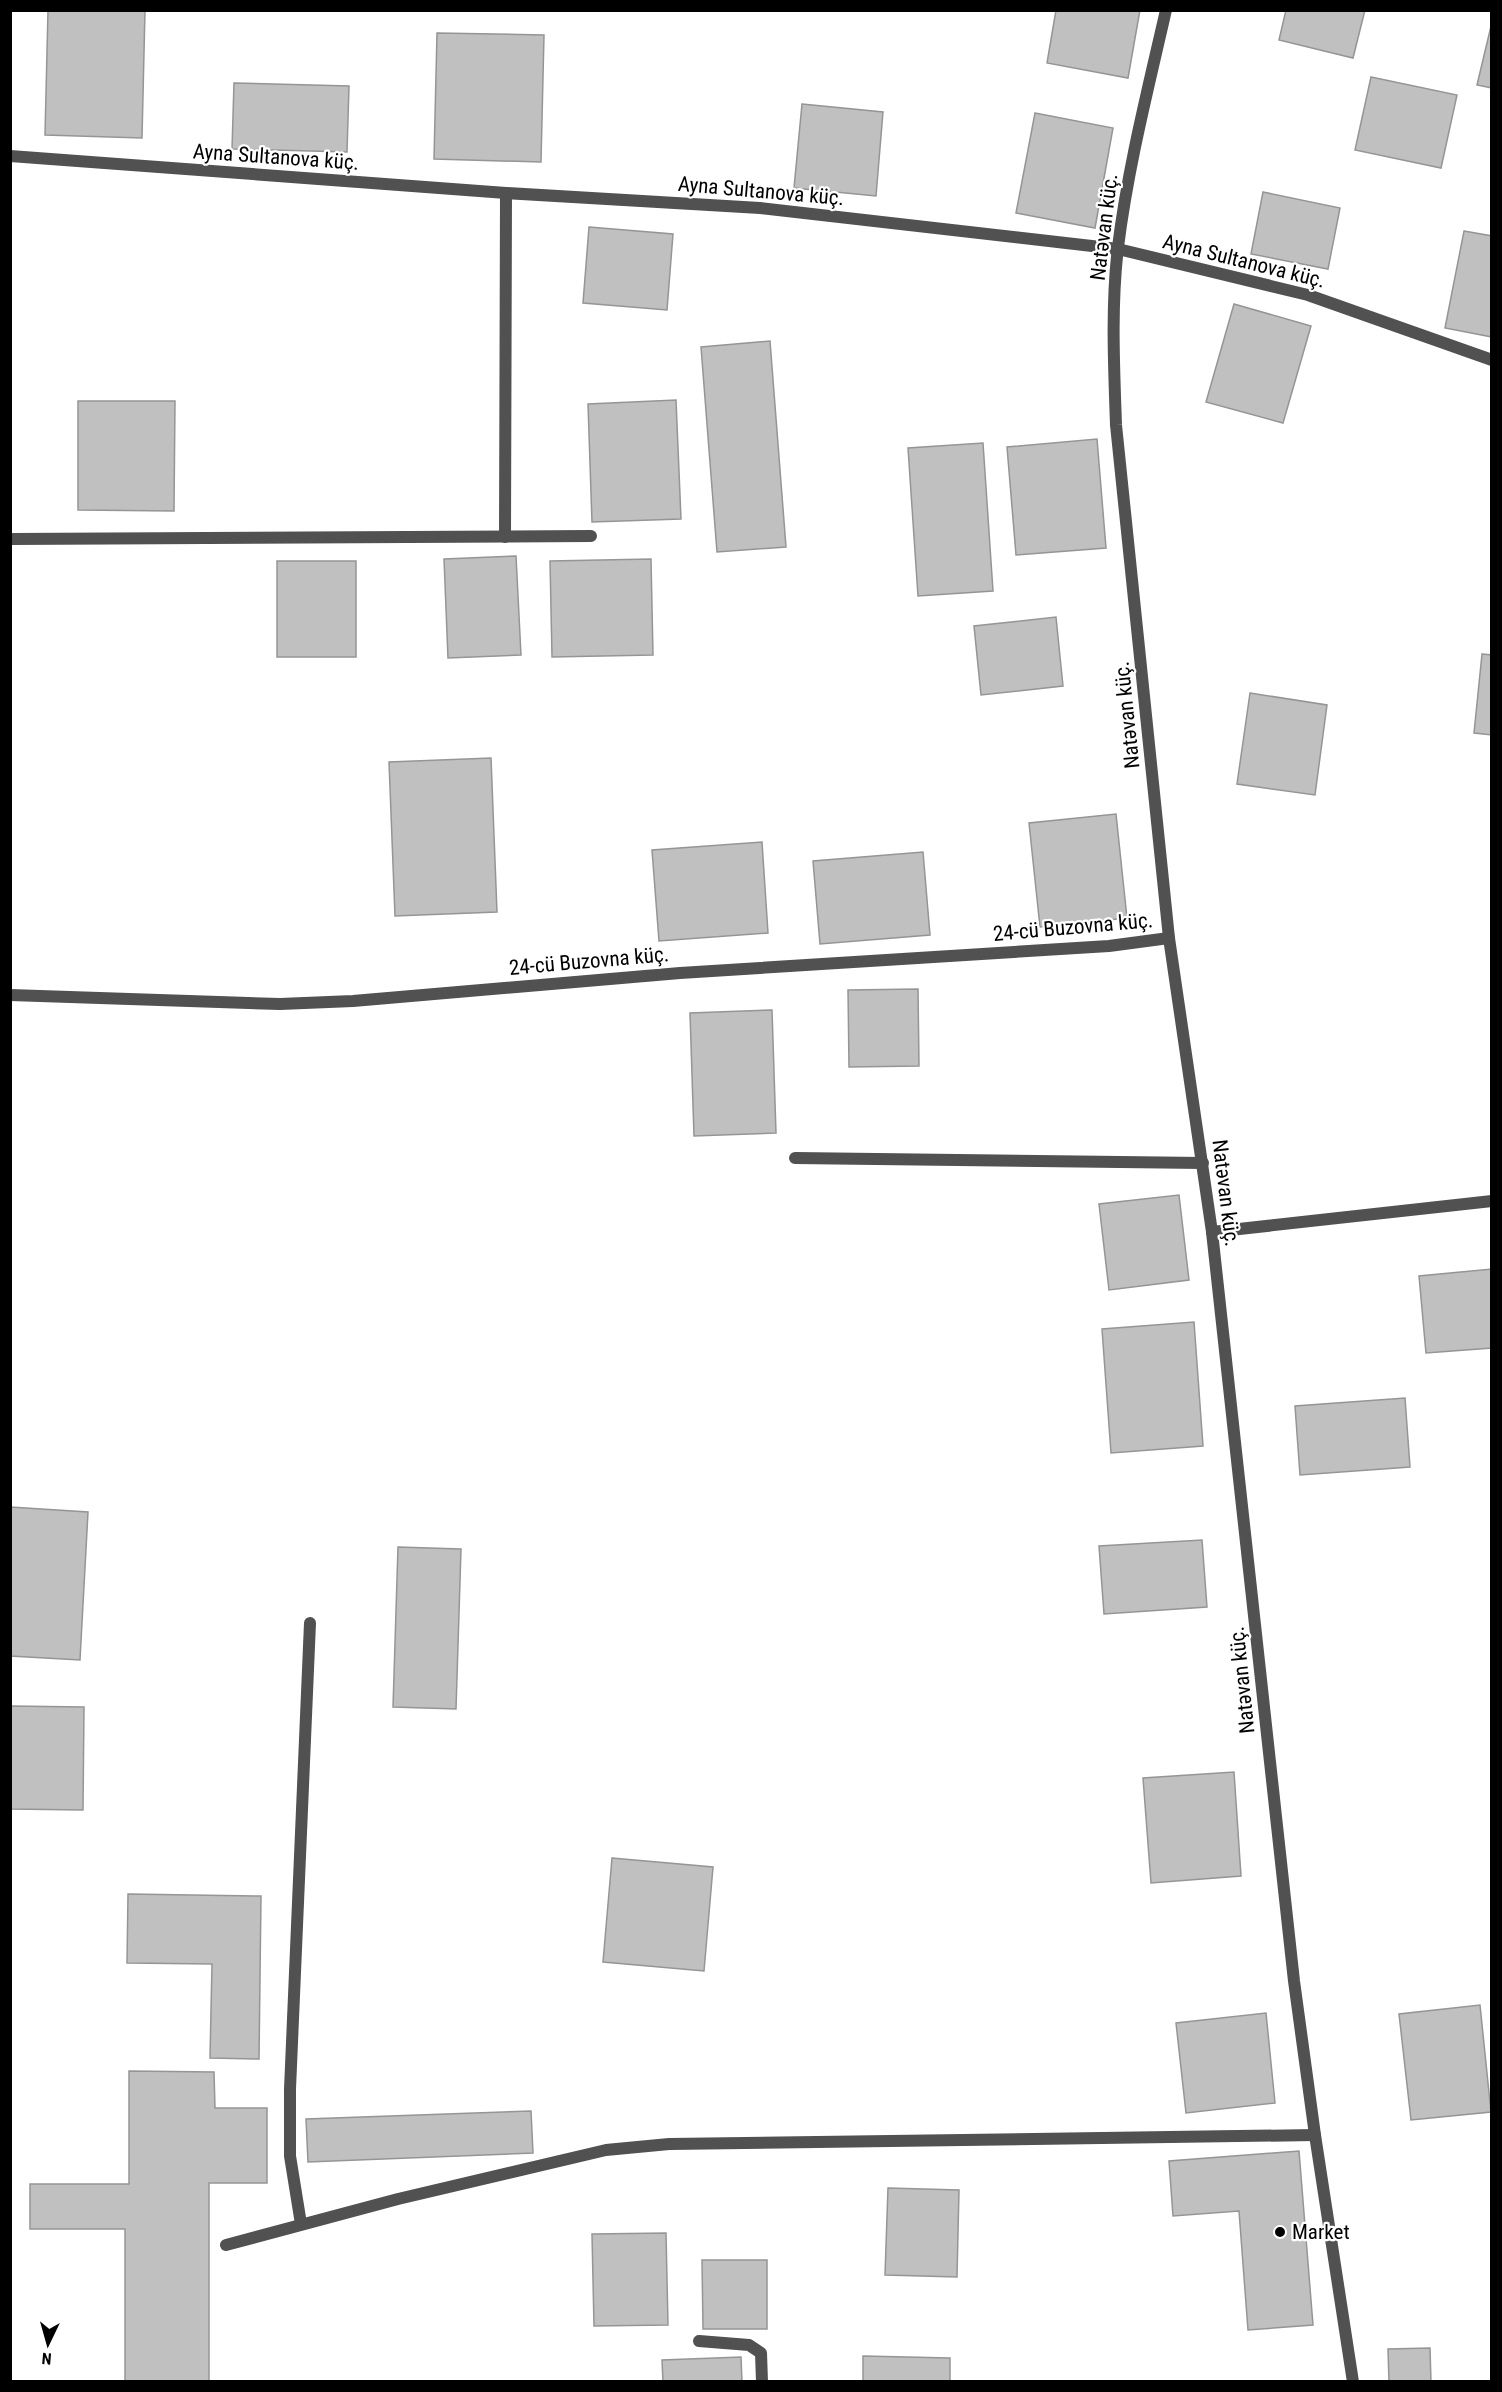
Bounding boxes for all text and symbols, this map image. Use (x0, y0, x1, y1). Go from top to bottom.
street label: Ayna Sultanova küç. (192, 139, 360, 175)
street label: Ayna Sultanova küç. (677, 172, 845, 210)
street label: Natəvan küç. (1086, 172, 1122, 282)
street label: Ayna Sultanova küç. (1160, 229, 1328, 293)
street label: Natəvan küç. (1109, 660, 1145, 770)
street label: 24-cü Buzovna küç. (992, 908, 1154, 946)
street label: 24-cü Buzovna küç. (508, 942, 670, 980)
street label: Natəvan küç. (1208, 1138, 1244, 1248)
street label: Natəvan küç. (1224, 1625, 1260, 1735)
place label: Market (1292, 2220, 1350, 2244)
marker: Market (1273, 2225, 1287, 2239)
north arrow (18, 2314, 78, 2374)
text: N (41, 2349, 52, 2368)

